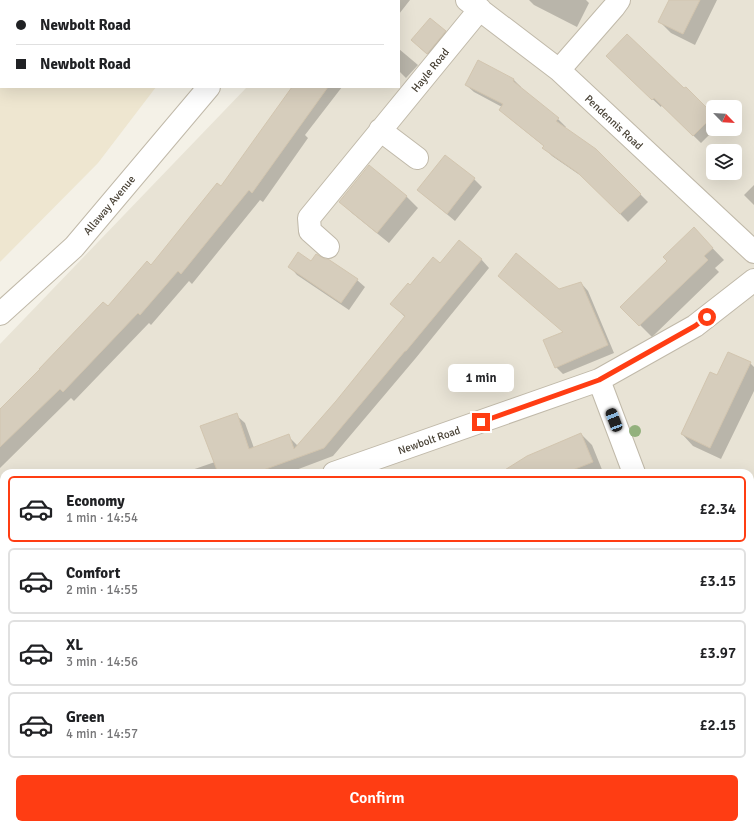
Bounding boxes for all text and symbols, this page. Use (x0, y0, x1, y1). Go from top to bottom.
text: Newbolt Road (40, 16, 131, 34)
street label: Hayle Road (409, 46, 452, 95)
text: Newbolt Road (40, 55, 131, 73)
street label: Pendennis Road (582, 92, 645, 153)
north arrow (706, 100, 742, 136)
map controls (706, 100, 742, 180)
button: layers (706, 144, 742, 180)
street label: Allaway Avenue (81, 173, 138, 238)
route start (698, 308, 716, 326)
callout: 1 min (448, 364, 514, 392)
text: 1 min (465, 370, 497, 386)
car (604, 407, 624, 433)
route end (472, 413, 490, 431)
street label: Newbolt Road (396, 424, 462, 457)
icon: car (18, 491, 54, 527)
text: Economy (66, 492, 125, 510)
text: £2.34 (699, 500, 736, 518)
text: 1 min · 14:54 (66, 510, 138, 526)
icon: car (18, 563, 54, 599)
text: Comfort (66, 564, 120, 582)
text: £3.15 (699, 572, 736, 590)
text: 2 min · 14:55 (66, 582, 138, 598)
icon: car (18, 635, 54, 671)
text: XL (66, 636, 83, 654)
text: £3.97 (699, 644, 736, 662)
text: 3 min · 14:56 (66, 654, 138, 670)
icon: car (18, 707, 54, 743)
text: Green (66, 708, 105, 726)
text: £2.15 (699, 716, 736, 734)
text: 4 min · 14:57 (66, 726, 138, 742)
button: Confirm (16, 775, 738, 821)

